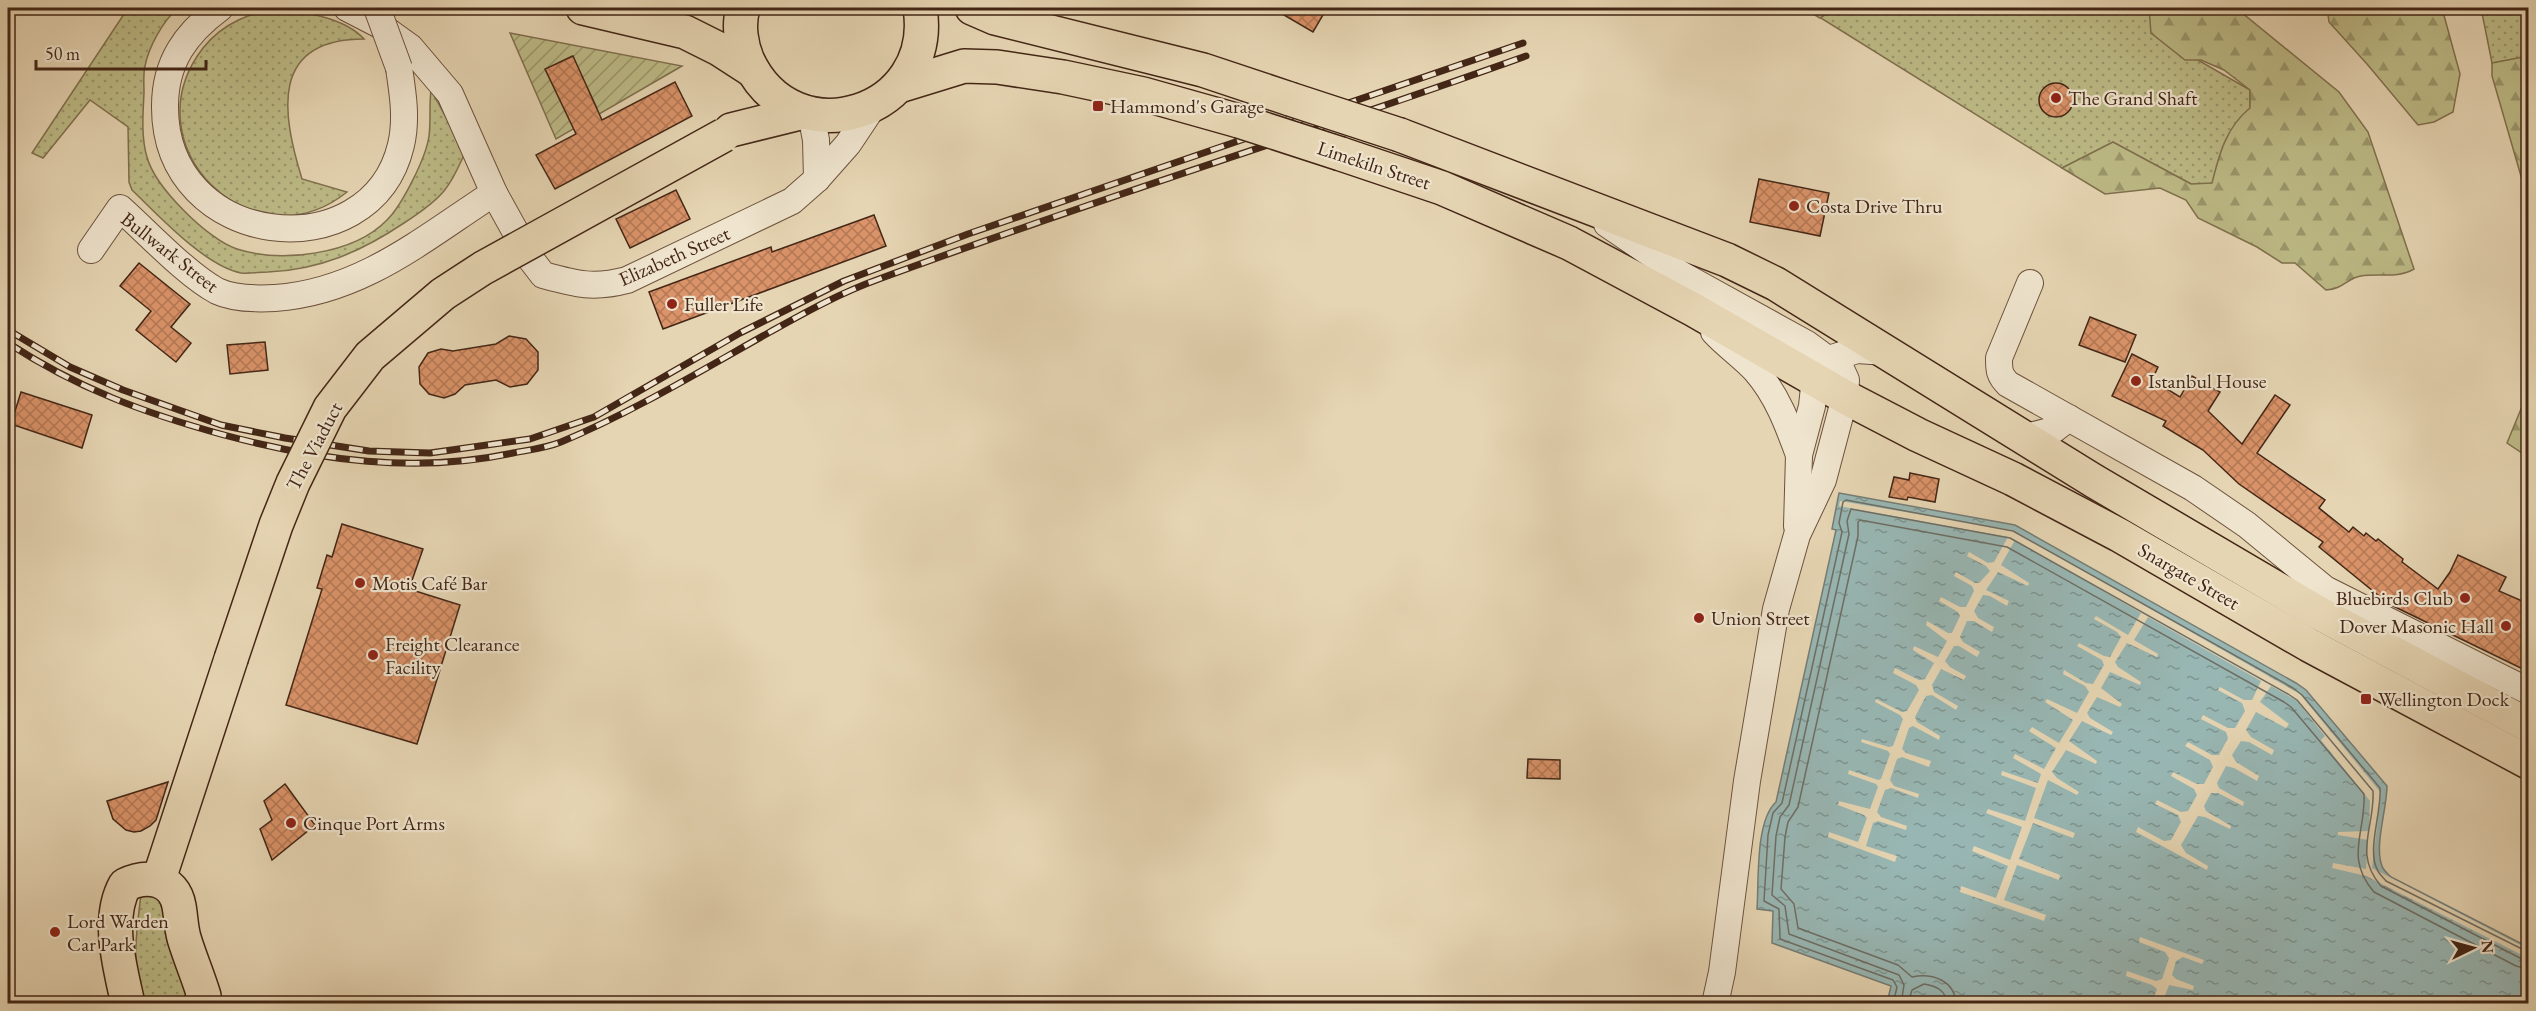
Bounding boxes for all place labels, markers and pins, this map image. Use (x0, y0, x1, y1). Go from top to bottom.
place label: The Grand Shaft (2068, 85, 2198, 111)
marker: The Grand Shaft (2049, 91, 2063, 105)
place label: Hammond's Garage (1110, 93, 1264, 119)
marker: Hammond's Garage (1091, 99, 1105, 113)
place label: Costa Drive Thru (1806, 193, 1943, 219)
marker: Costa Drive Thru (1787, 199, 1801, 213)
place label: Fuller Life (684, 291, 763, 317)
marker: Fuller Life (665, 297, 679, 311)
place label: Istanbul House (2148, 368, 2267, 394)
marker: Istanbul House (2129, 374, 2143, 388)
place label: Motis Café Bar (372, 570, 488, 596)
marker: Motis Café Bar (353, 576, 367, 590)
place label: Bluebirds Club (2336, 585, 2453, 611)
marker: Bluebirds Club (2458, 591, 2472, 605)
place label: Union Street (1711, 605, 1810, 631)
marker: Union Street (1692, 611, 1706, 625)
place label: Dover Masonic Hall (2339, 613, 2494, 639)
marker: Dover Masonic Hall (2499, 619, 2513, 633)
place label: Freight Clearance Facility (385, 631, 520, 680)
marker: Freight Clearance Facility (366, 648, 380, 662)
place label: Wellington Dock (2378, 686, 2510, 712)
marker: Wellington Dock (2359, 692, 2373, 706)
place label: Cinque Port Arms (303, 810, 445, 836)
marker: Cinque Port Arms (284, 816, 298, 830)
place label: Lord Warden Car Park (67, 908, 169, 957)
marker: Lord Warden Car Park (48, 925, 62, 939)

